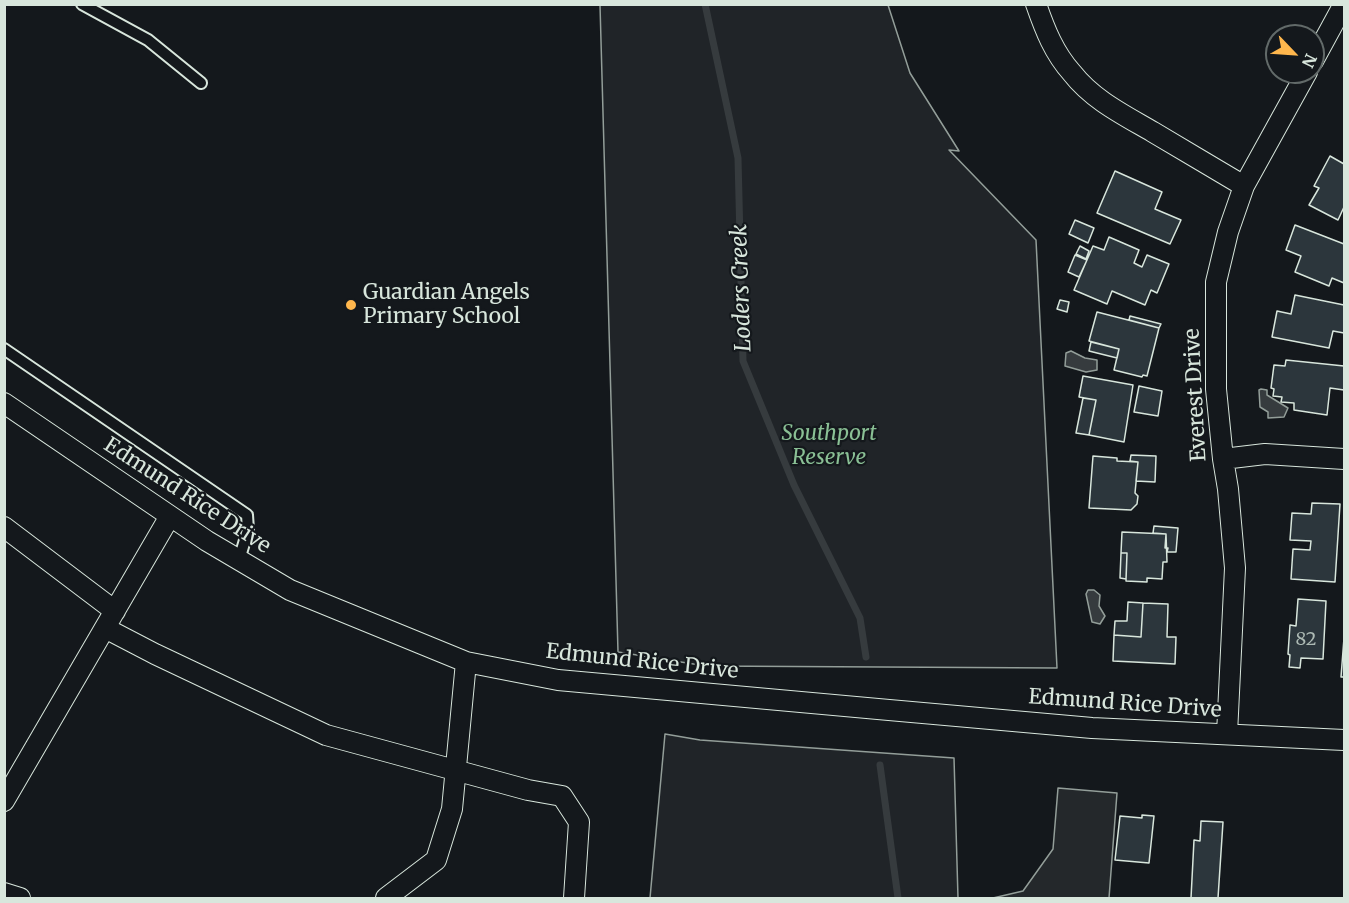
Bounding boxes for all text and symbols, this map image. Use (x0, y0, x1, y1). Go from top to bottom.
north arrow (1265, 24, 1325, 84)
text: N (1298, 51, 1321, 71)
water label: Loders Creek (727, 224, 757, 352)
place label: Guardian Angels Primary School (363, 280, 530, 330)
marker: Guardian Angels Primary School (344, 298, 358, 312)
street label: Everest Drive (1180, 328, 1212, 462)
park label: Southport Reserve (782, 421, 876, 471)
street label: Edmund Rice Drive (99, 433, 275, 559)
house number: 82 (1295, 629, 1317, 651)
street label: Edmund Rice Drive (544, 639, 740, 685)
street label: Edmund Rice Drive (1028, 685, 1222, 723)

